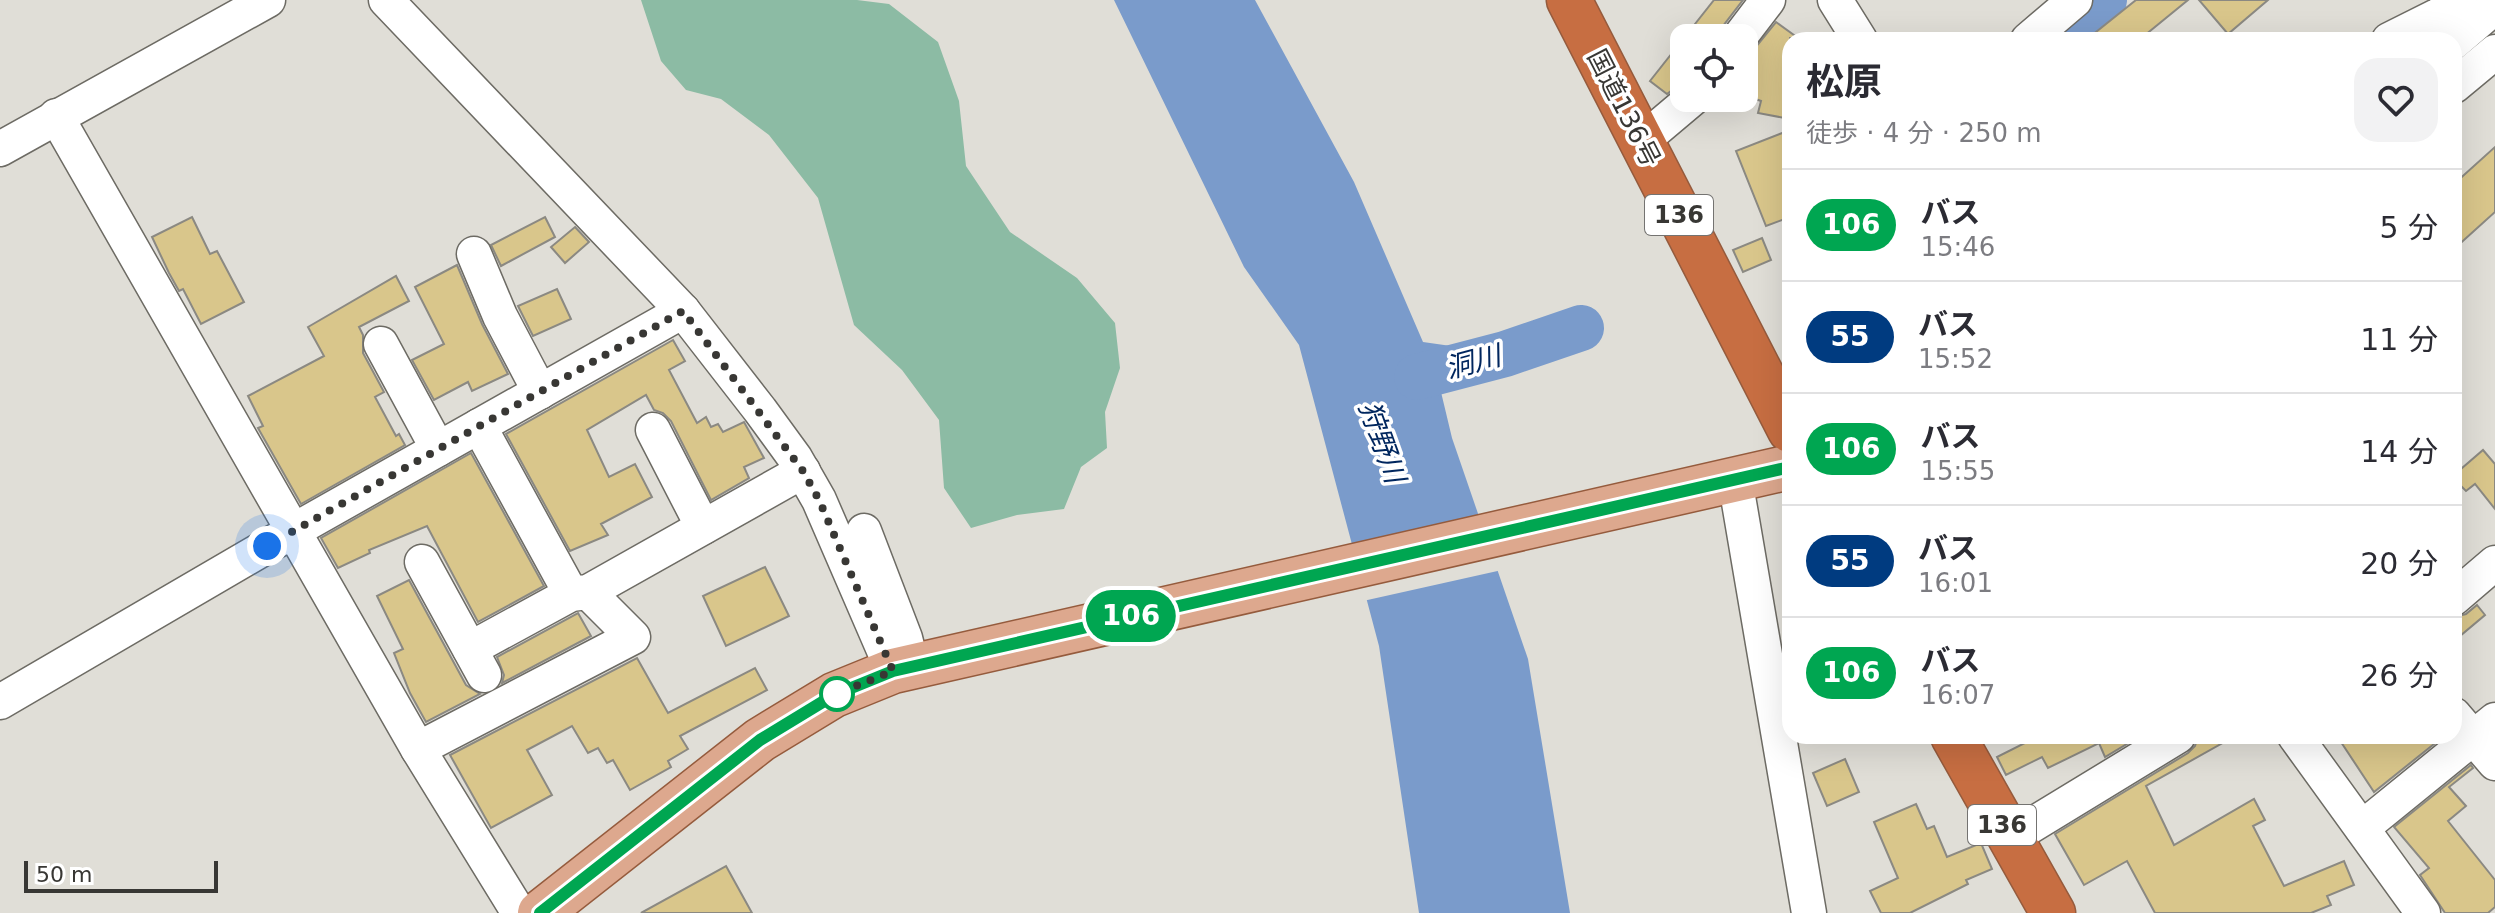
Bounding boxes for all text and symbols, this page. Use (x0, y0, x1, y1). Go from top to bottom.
map controls (1670, 24, 1758, 112)
button: locate (1670, 24, 1758, 112)
street label: 国道136号 (1582, 44, 1666, 172)
button: heart (2354, 58, 2438, 142)
text: 松原 (1806, 60, 1882, 104)
text: 徒歩 · 4 分 · 250 m (1806, 118, 2042, 148)
road number: 136 (1645, 195, 1713, 235)
text: バス (1920, 195, 1980, 230)
text: 106 (1822, 208, 1880, 241)
text: 5 分 (2379, 210, 2438, 245)
text: 15:46 (1920, 232, 1995, 262)
text: バス (1918, 307, 1978, 342)
text: 55 (1831, 320, 1869, 353)
text: 11 分 (2360, 322, 2438, 357)
water label: 洞川 (1442, 338, 1507, 385)
text: 15:52 (1918, 344, 1993, 374)
water label: 狩野川 (1352, 397, 1413, 490)
text: バス (1920, 419, 1980, 454)
text: 106 (1822, 432, 1880, 465)
text: 14 分 (2360, 434, 2438, 469)
text: 15:55 (1920, 456, 1995, 486)
your location (247, 526, 287, 566)
text: バス (1918, 531, 1978, 566)
text: 55 (1831, 544, 1869, 577)
text: 20 分 (2360, 546, 2438, 581)
text: 16:01 (1918, 568, 1993, 598)
line badge: 106 (1085, 590, 1177, 642)
text: 106 (1102, 599, 1160, 632)
text: バス (1920, 643, 1980, 678)
text: 106 (1822, 656, 1880, 689)
text: 26 分 (2360, 658, 2438, 693)
unlabelled marker (820, 677, 854, 711)
text: 16:07 (1920, 680, 1995, 710)
road number: 136 (1968, 805, 2036, 845)
scale bar (24, 857, 218, 893)
text: 50 m (36, 862, 92, 887)

